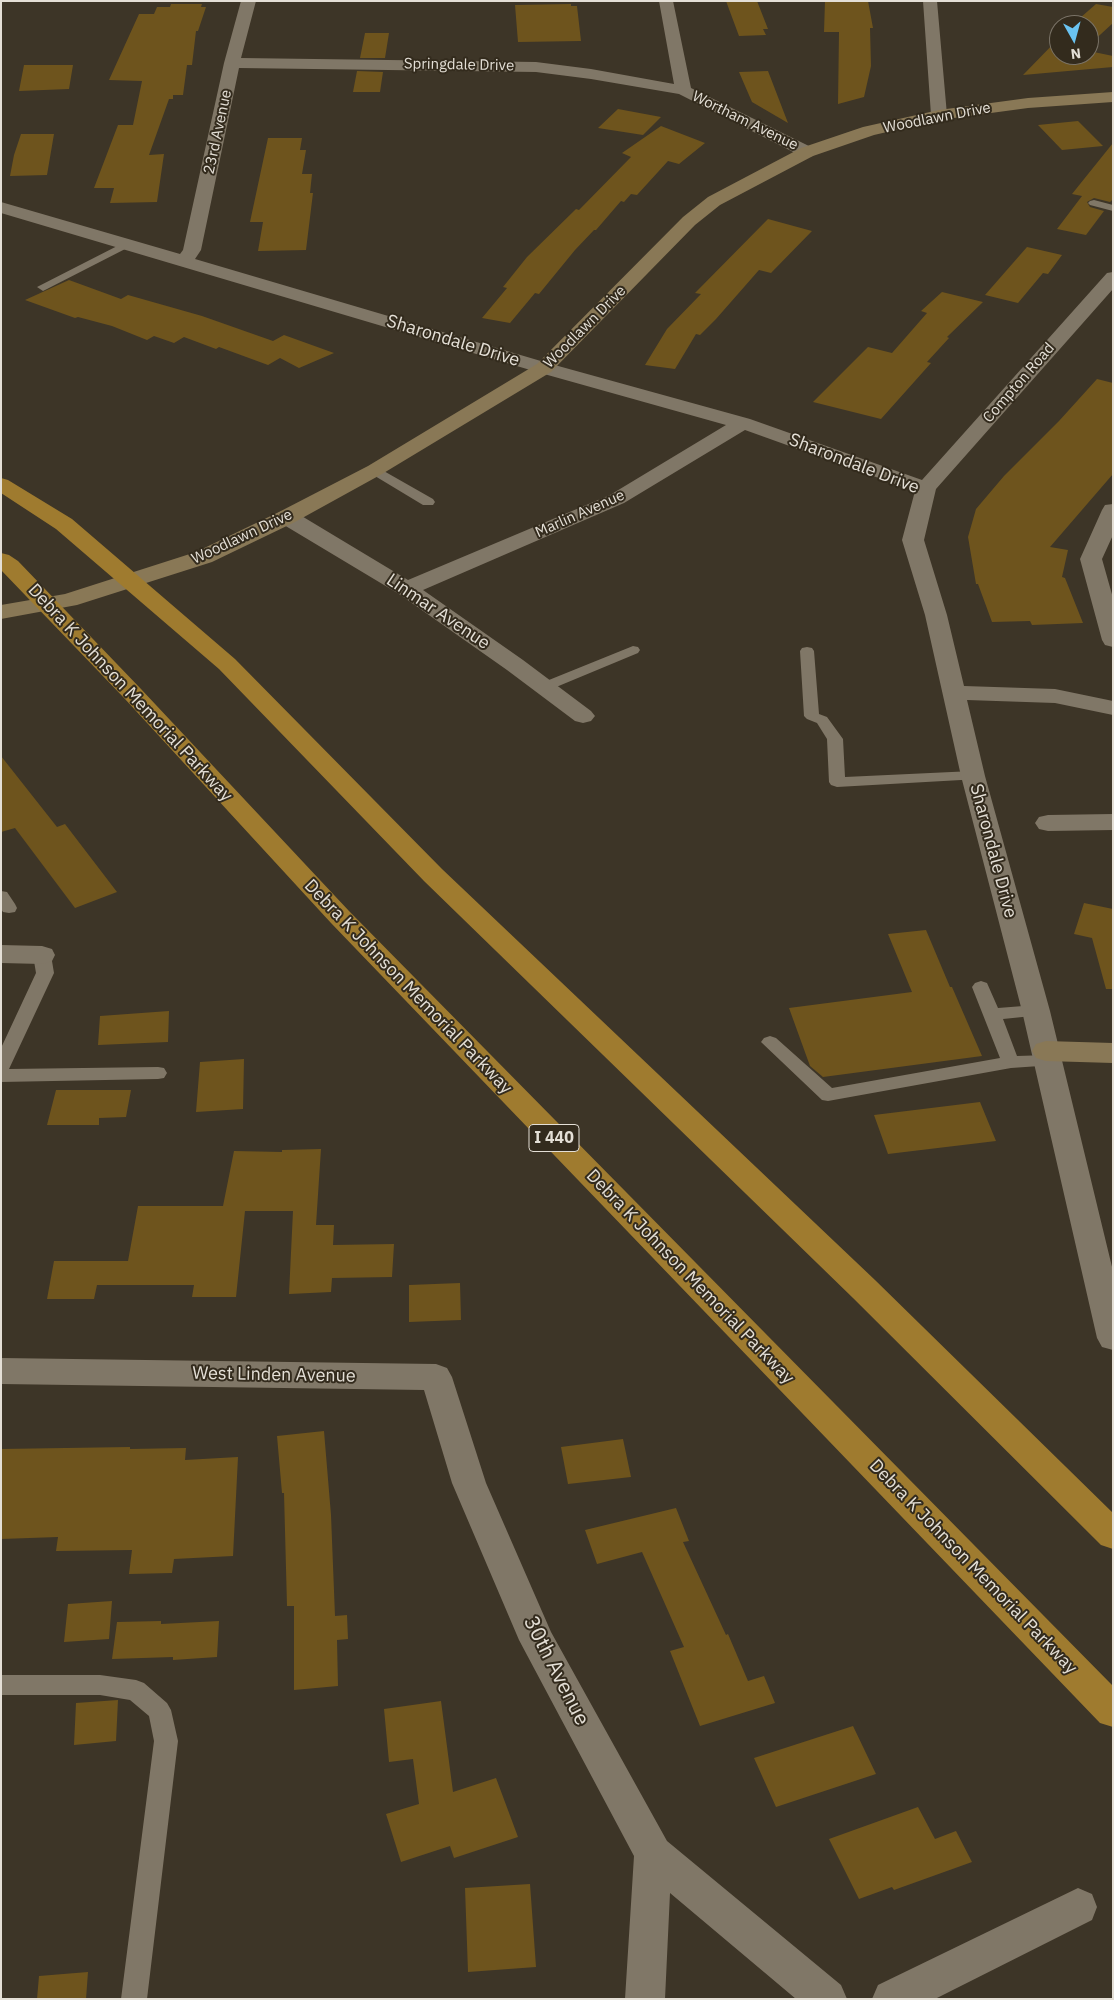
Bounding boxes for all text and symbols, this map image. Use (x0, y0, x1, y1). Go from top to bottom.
north arrow (1049, 15, 1099, 65)
text: N (1070, 44, 1082, 63)
street label: Springdale Drive (404, 55, 514, 75)
street label: 23rd Avenue (200, 88, 236, 176)
street label: Wortham Avenue (689, 88, 801, 154)
street label: Woodlawn Drive (882, 99, 992, 137)
street label: Woodlawn Drive (540, 282, 630, 372)
street label: Sharondale Drive (384, 311, 522, 371)
street label: Compton Road (980, 340, 1058, 426)
street label: Sharondale Drive (786, 429, 922, 499)
street label: Marlin Avenue (533, 486, 627, 542)
street label: Woodlawn Drive (189, 506, 295, 568)
street label: Linmar Avenue (382, 569, 494, 655)
street label: Debra K Johnson Memorial Parkway (23, 580, 237, 806)
street label: Sharondale Drive (965, 782, 1021, 920)
street label: Debra K Johnson Memorial Parkway (299, 875, 517, 1099)
road number: I 440 (529, 1124, 579, 1152)
street label: Debra K Johnson Memorial Parkway (581, 1165, 799, 1389)
street label: West Linden Avenue (192, 1363, 356, 1387)
street label: Debra K Johnson Memorial Parkway (864, 1455, 1082, 1679)
street label: 30th Avenue (518, 1612, 594, 1730)

